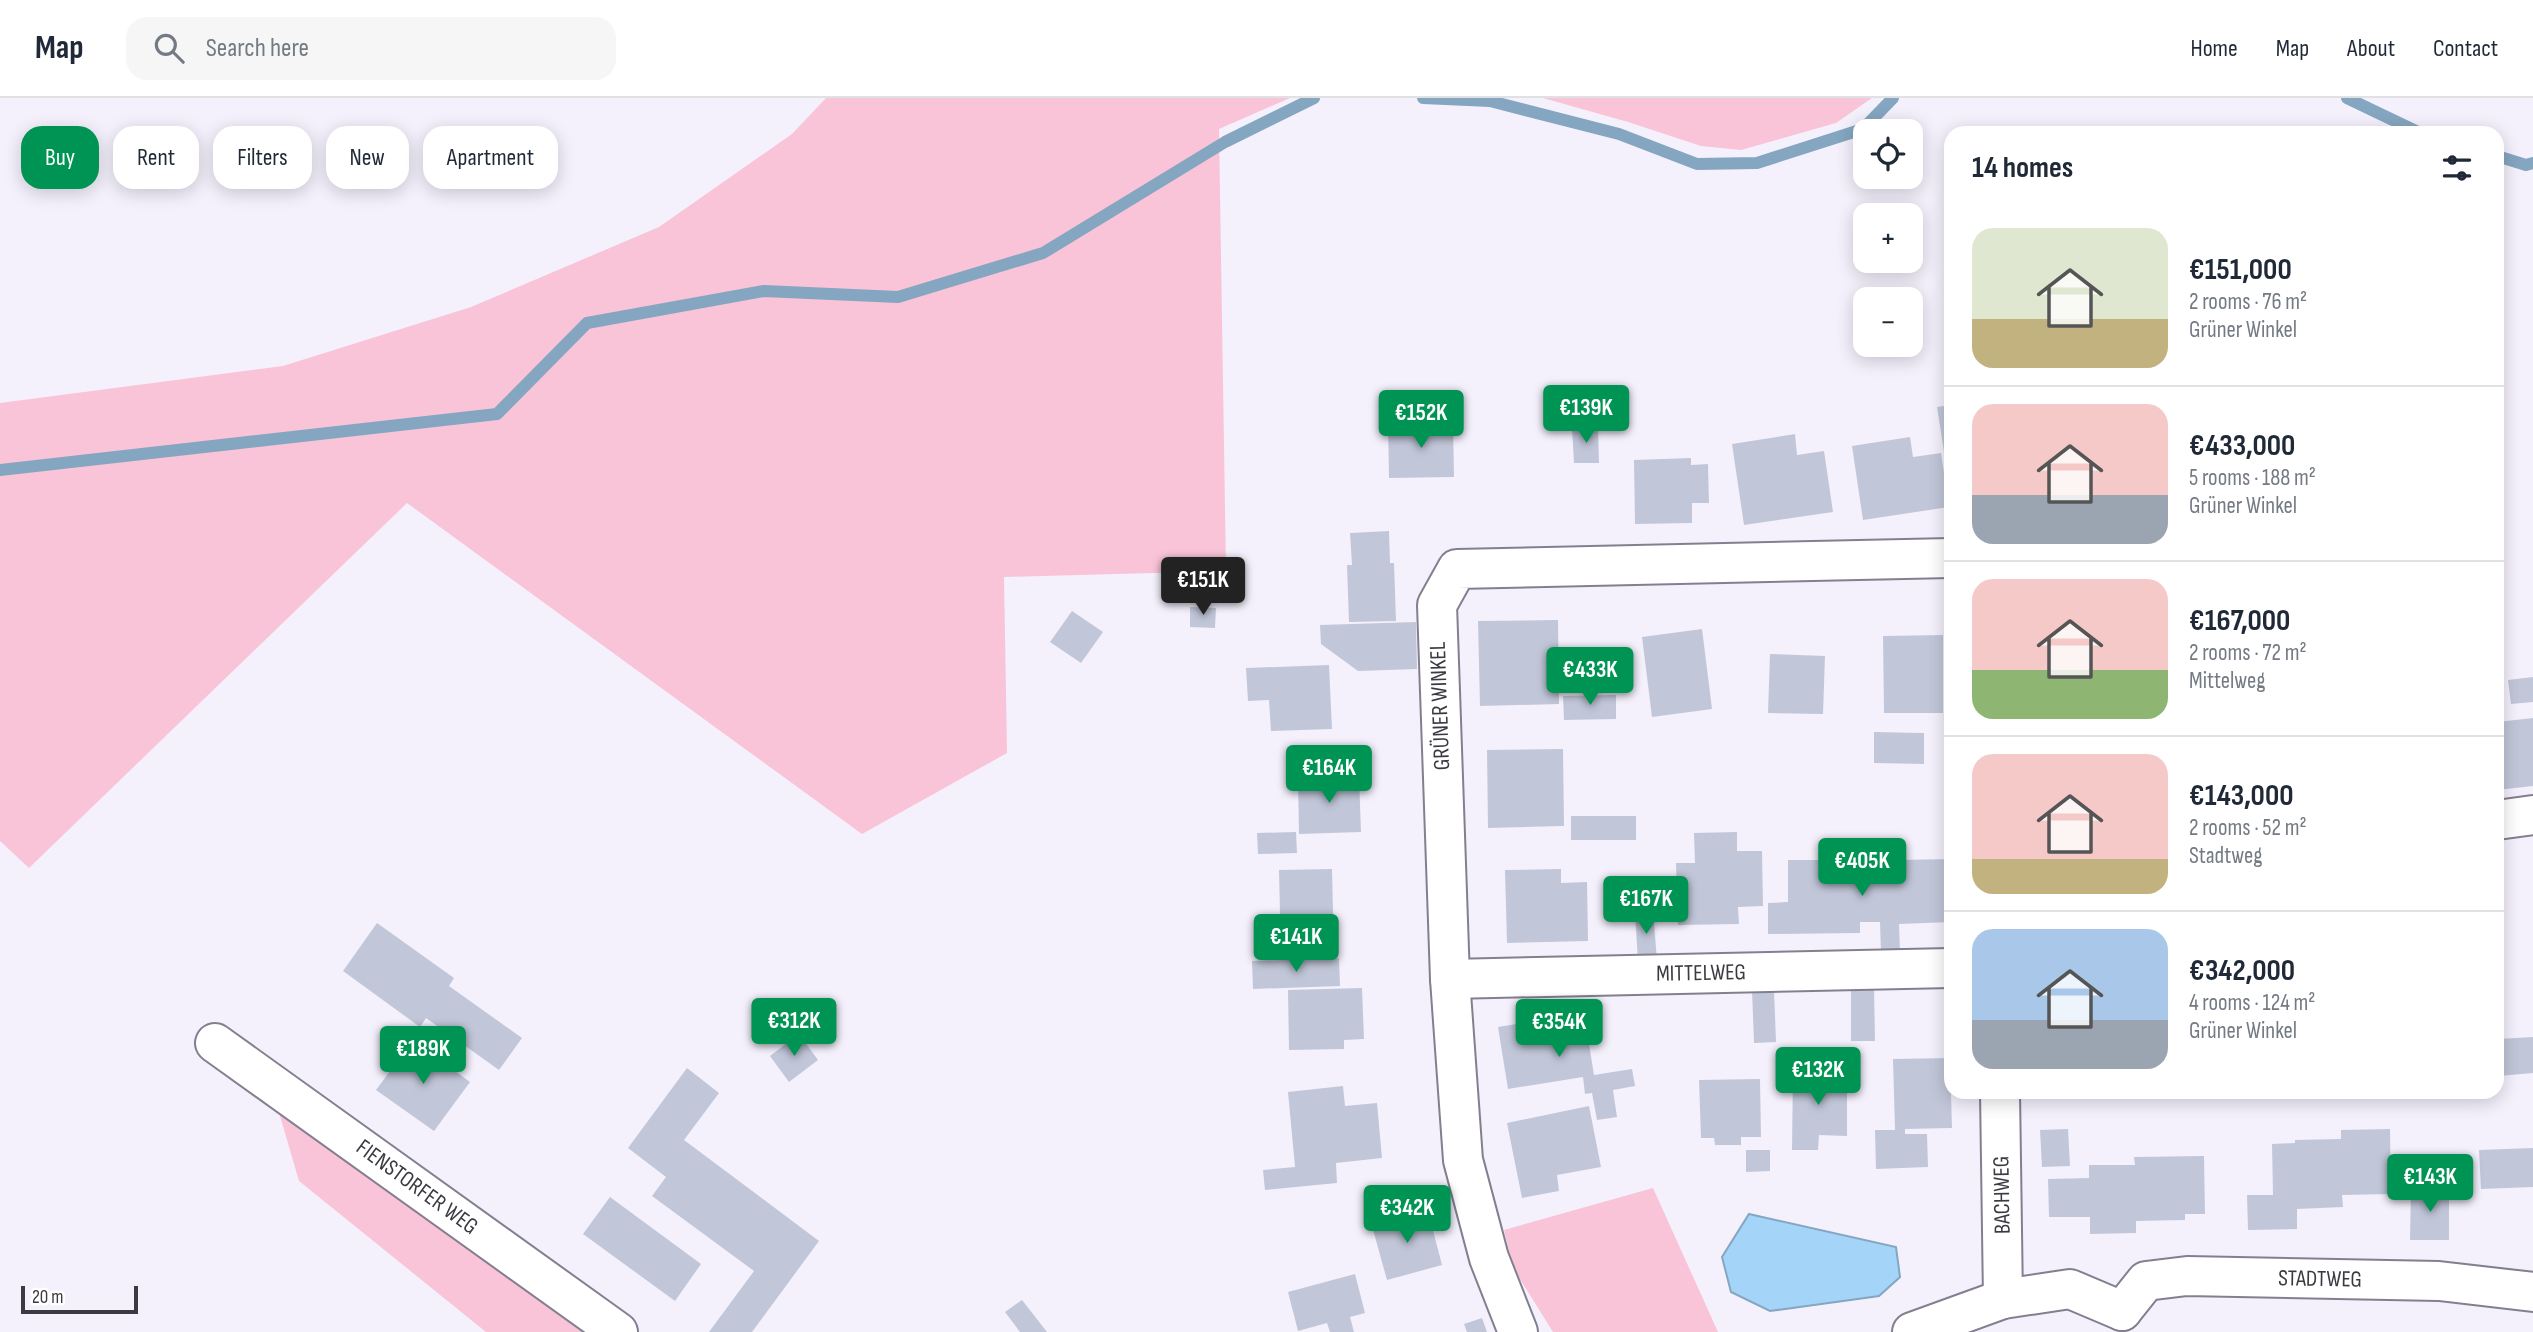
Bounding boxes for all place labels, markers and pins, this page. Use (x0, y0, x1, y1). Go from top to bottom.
pin: €139K (1537, 386, 1635, 445)
pin: €152K (1372, 390, 1470, 450)
pin: €151K (1154, 558, 1252, 617)
pin: €433K (1541, 648, 1639, 707)
pin: €164K (1280, 746, 1378, 805)
pin: €405K (1813, 838, 1911, 898)
pin: €167K (1597, 876, 1695, 936)
pin: €141K (1247, 914, 1345, 974)
pin: €312K (745, 998, 843, 1058)
pin: €354K (1510, 1000, 1608, 1059)
pin: €189K (374, 1026, 472, 1086)
pin: €132K (1769, 1048, 1867, 1107)
pin: €143K (2381, 1154, 2479, 1214)
pin: €342K (1358, 1186, 1456, 1245)

